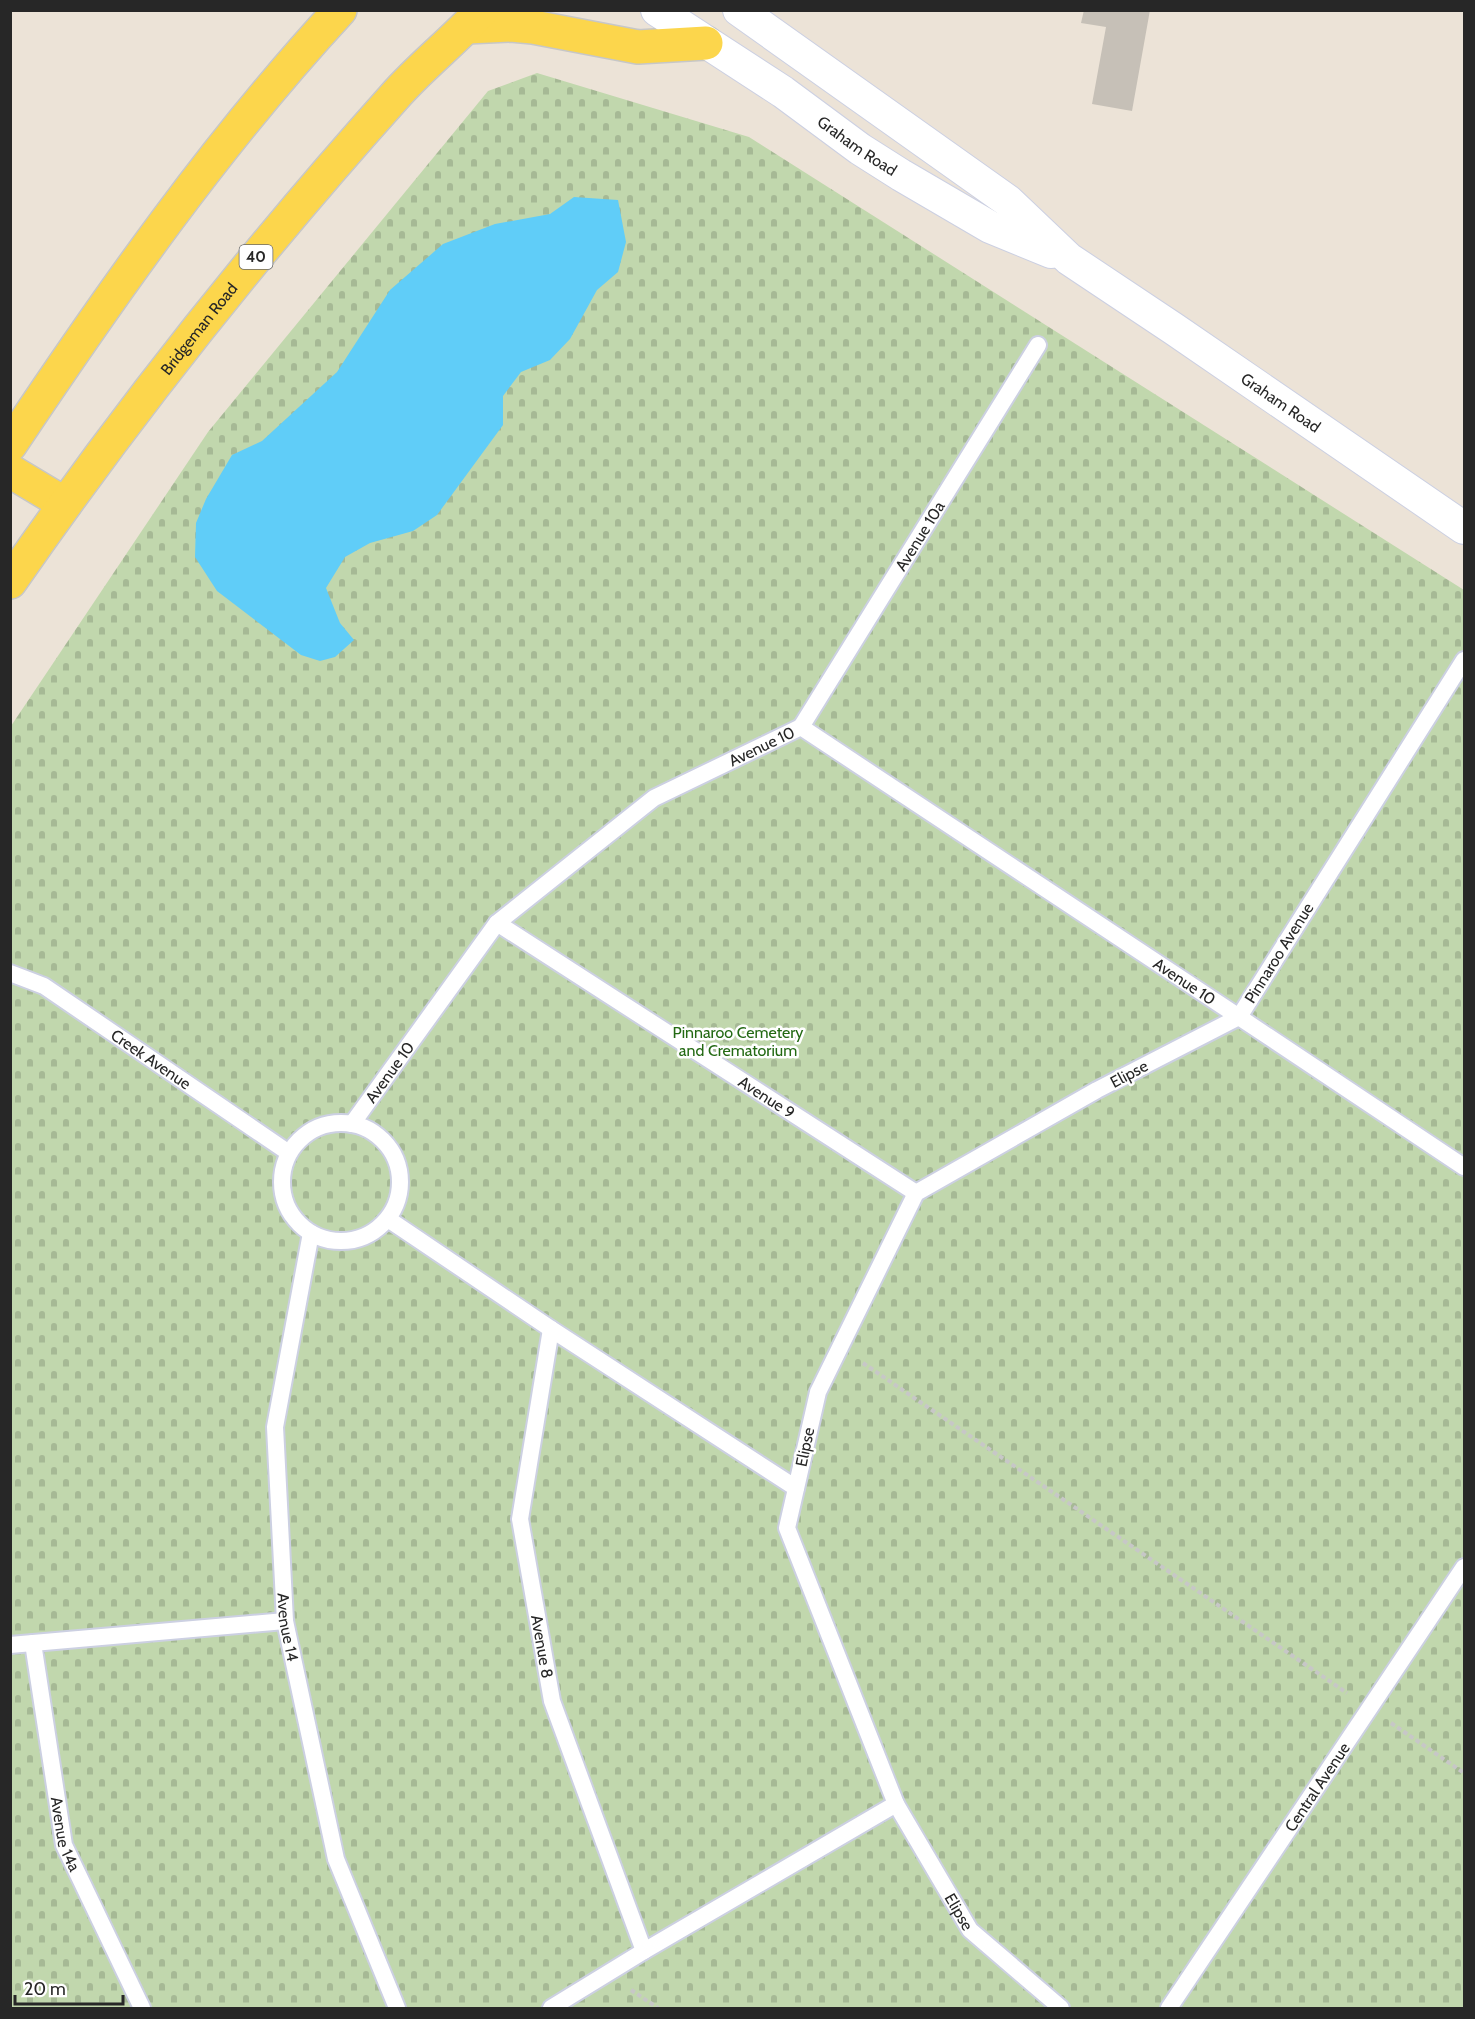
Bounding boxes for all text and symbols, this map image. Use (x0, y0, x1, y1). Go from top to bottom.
street label: Graham Road (814, 112, 900, 179)
road number: 40 (240, 245, 272, 269)
street label: Bridgeman Road (156, 279, 241, 378)
street label: Graham Road (1238, 369, 1324, 436)
street label: Avenue 10a (891, 497, 949, 574)
street label: Avenue 10 (726, 722, 798, 770)
street label: Pinnaroo Avenue (1241, 899, 1317, 1007)
street label: Avenue 10 (1150, 954, 1219, 1009)
park label: Pinnaroo Cemetery and Crematorium (673, 1023, 803, 1060)
street label: Creek Avenue (107, 1025, 195, 1093)
street label: Avenue 10 (361, 1038, 418, 1106)
street label: Elipse (1107, 1056, 1151, 1092)
street label: Avenue 9 (735, 1072, 799, 1122)
street label: Elipse (792, 1426, 818, 1468)
street label: Avenue 14 (274, 1593, 303, 1663)
street label: Avenue 8 (528, 1613, 557, 1680)
street label: Central Avenue (1280, 1739, 1353, 1835)
street label: Avenue 14a (47, 1795, 85, 1875)
street label: Elipse (941, 1890, 978, 1934)
scale bar (15, 1968, 123, 2006)
text: 20 m (24, 1978, 66, 2000)

